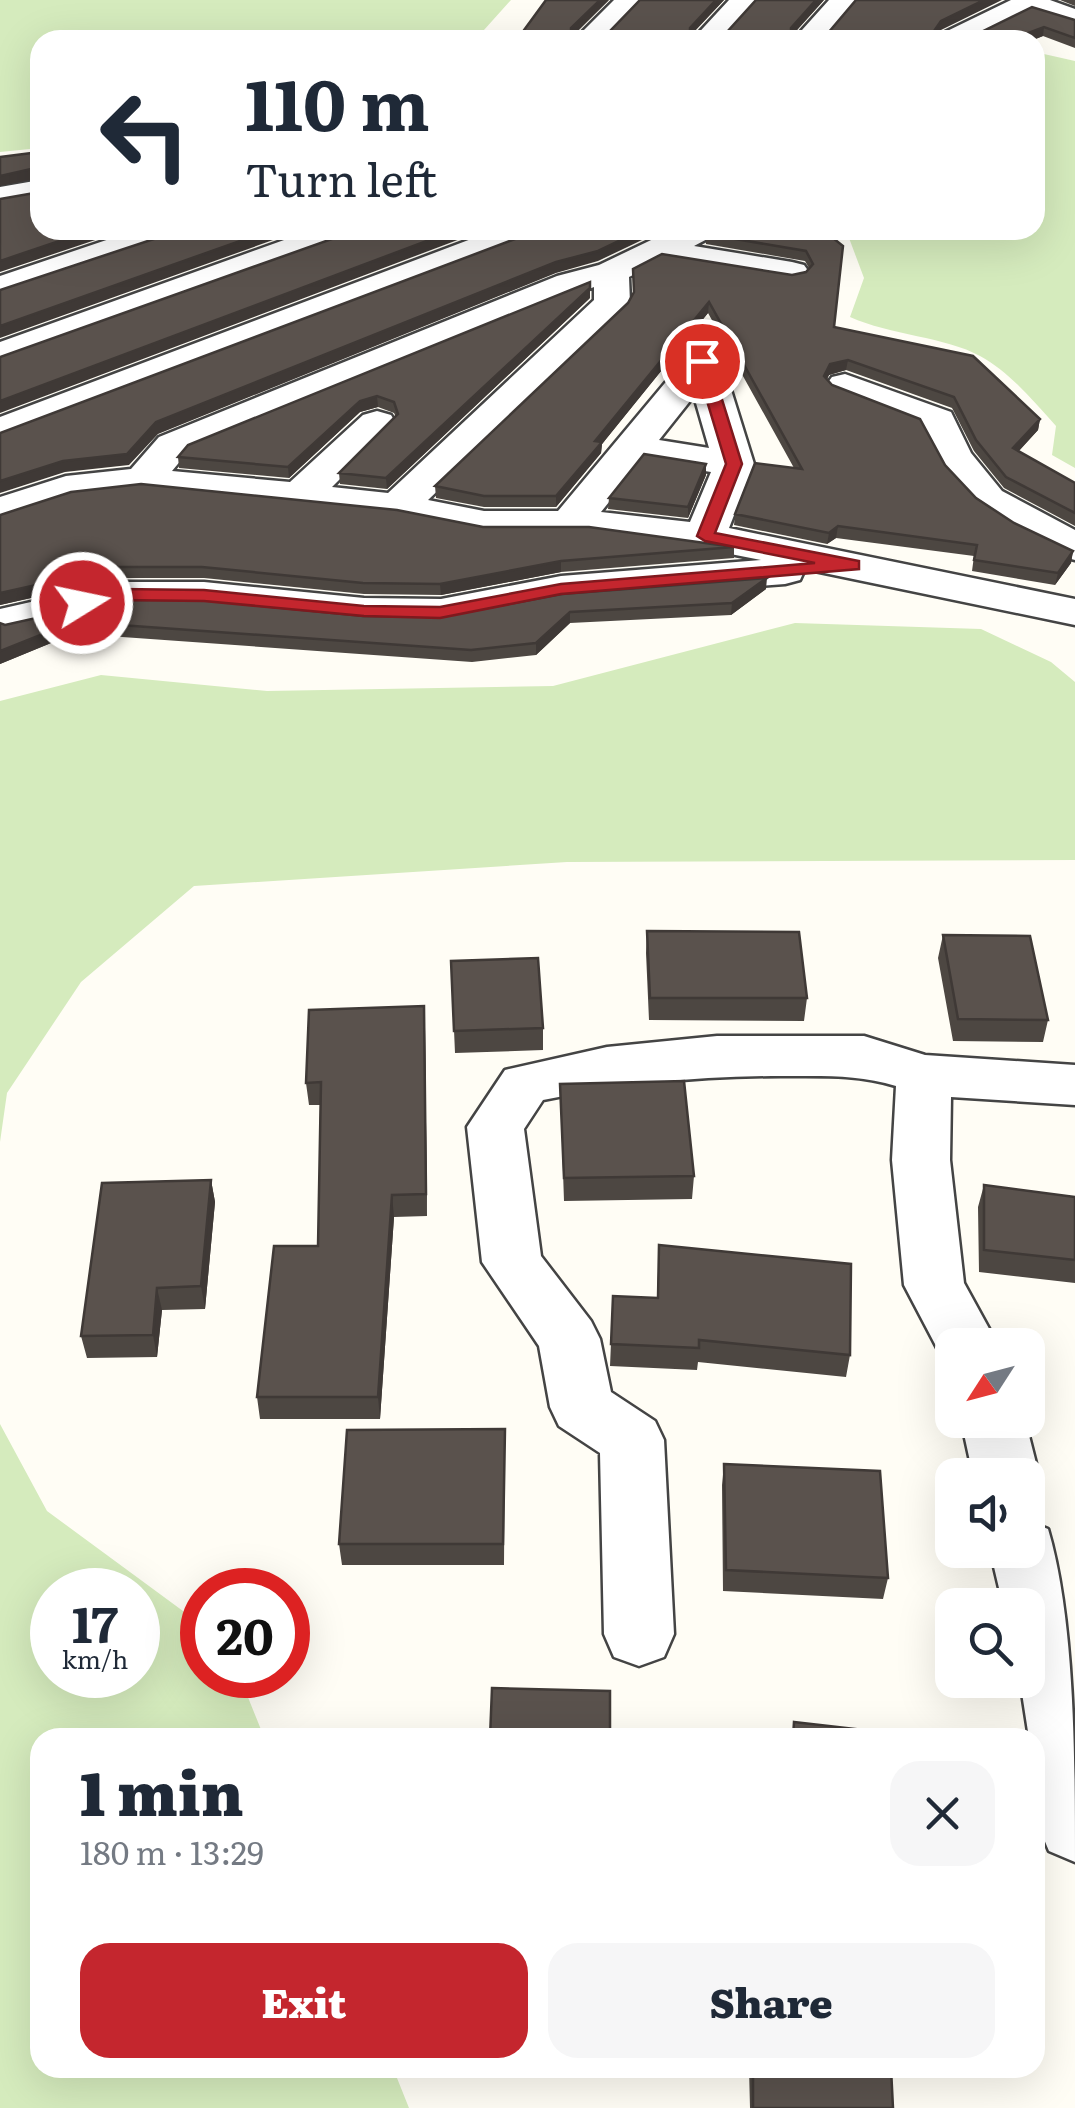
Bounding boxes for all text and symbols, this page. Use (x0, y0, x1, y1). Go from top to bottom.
text: 110 m (245, 49, 430, 153)
icon: left (80, 70, 210, 200)
text: Turn left (245, 144, 437, 211)
pin (660, 319, 745, 404)
icon: arrive (675, 334, 730, 389)
position arrow (30, 551, 134, 655)
north arrow (935, 1328, 1045, 1438)
map controls (935, 1328, 1045, 1698)
button: sound (935, 1458, 1045, 1568)
speed limit sign: 20 (180, 1568, 310, 1698)
text: 17 (72, 1584, 118, 1658)
button: search (935, 1588, 1045, 1698)
text: km/h (62, 1640, 128, 1677)
text: 1 min (80, 1745, 244, 1834)
button: close (890, 1761, 995, 1866)
text: 180 m · 13:29 (80, 1827, 264, 1875)
button: Exit (80, 1943, 528, 2058)
button: Share (548, 1943, 995, 2058)

